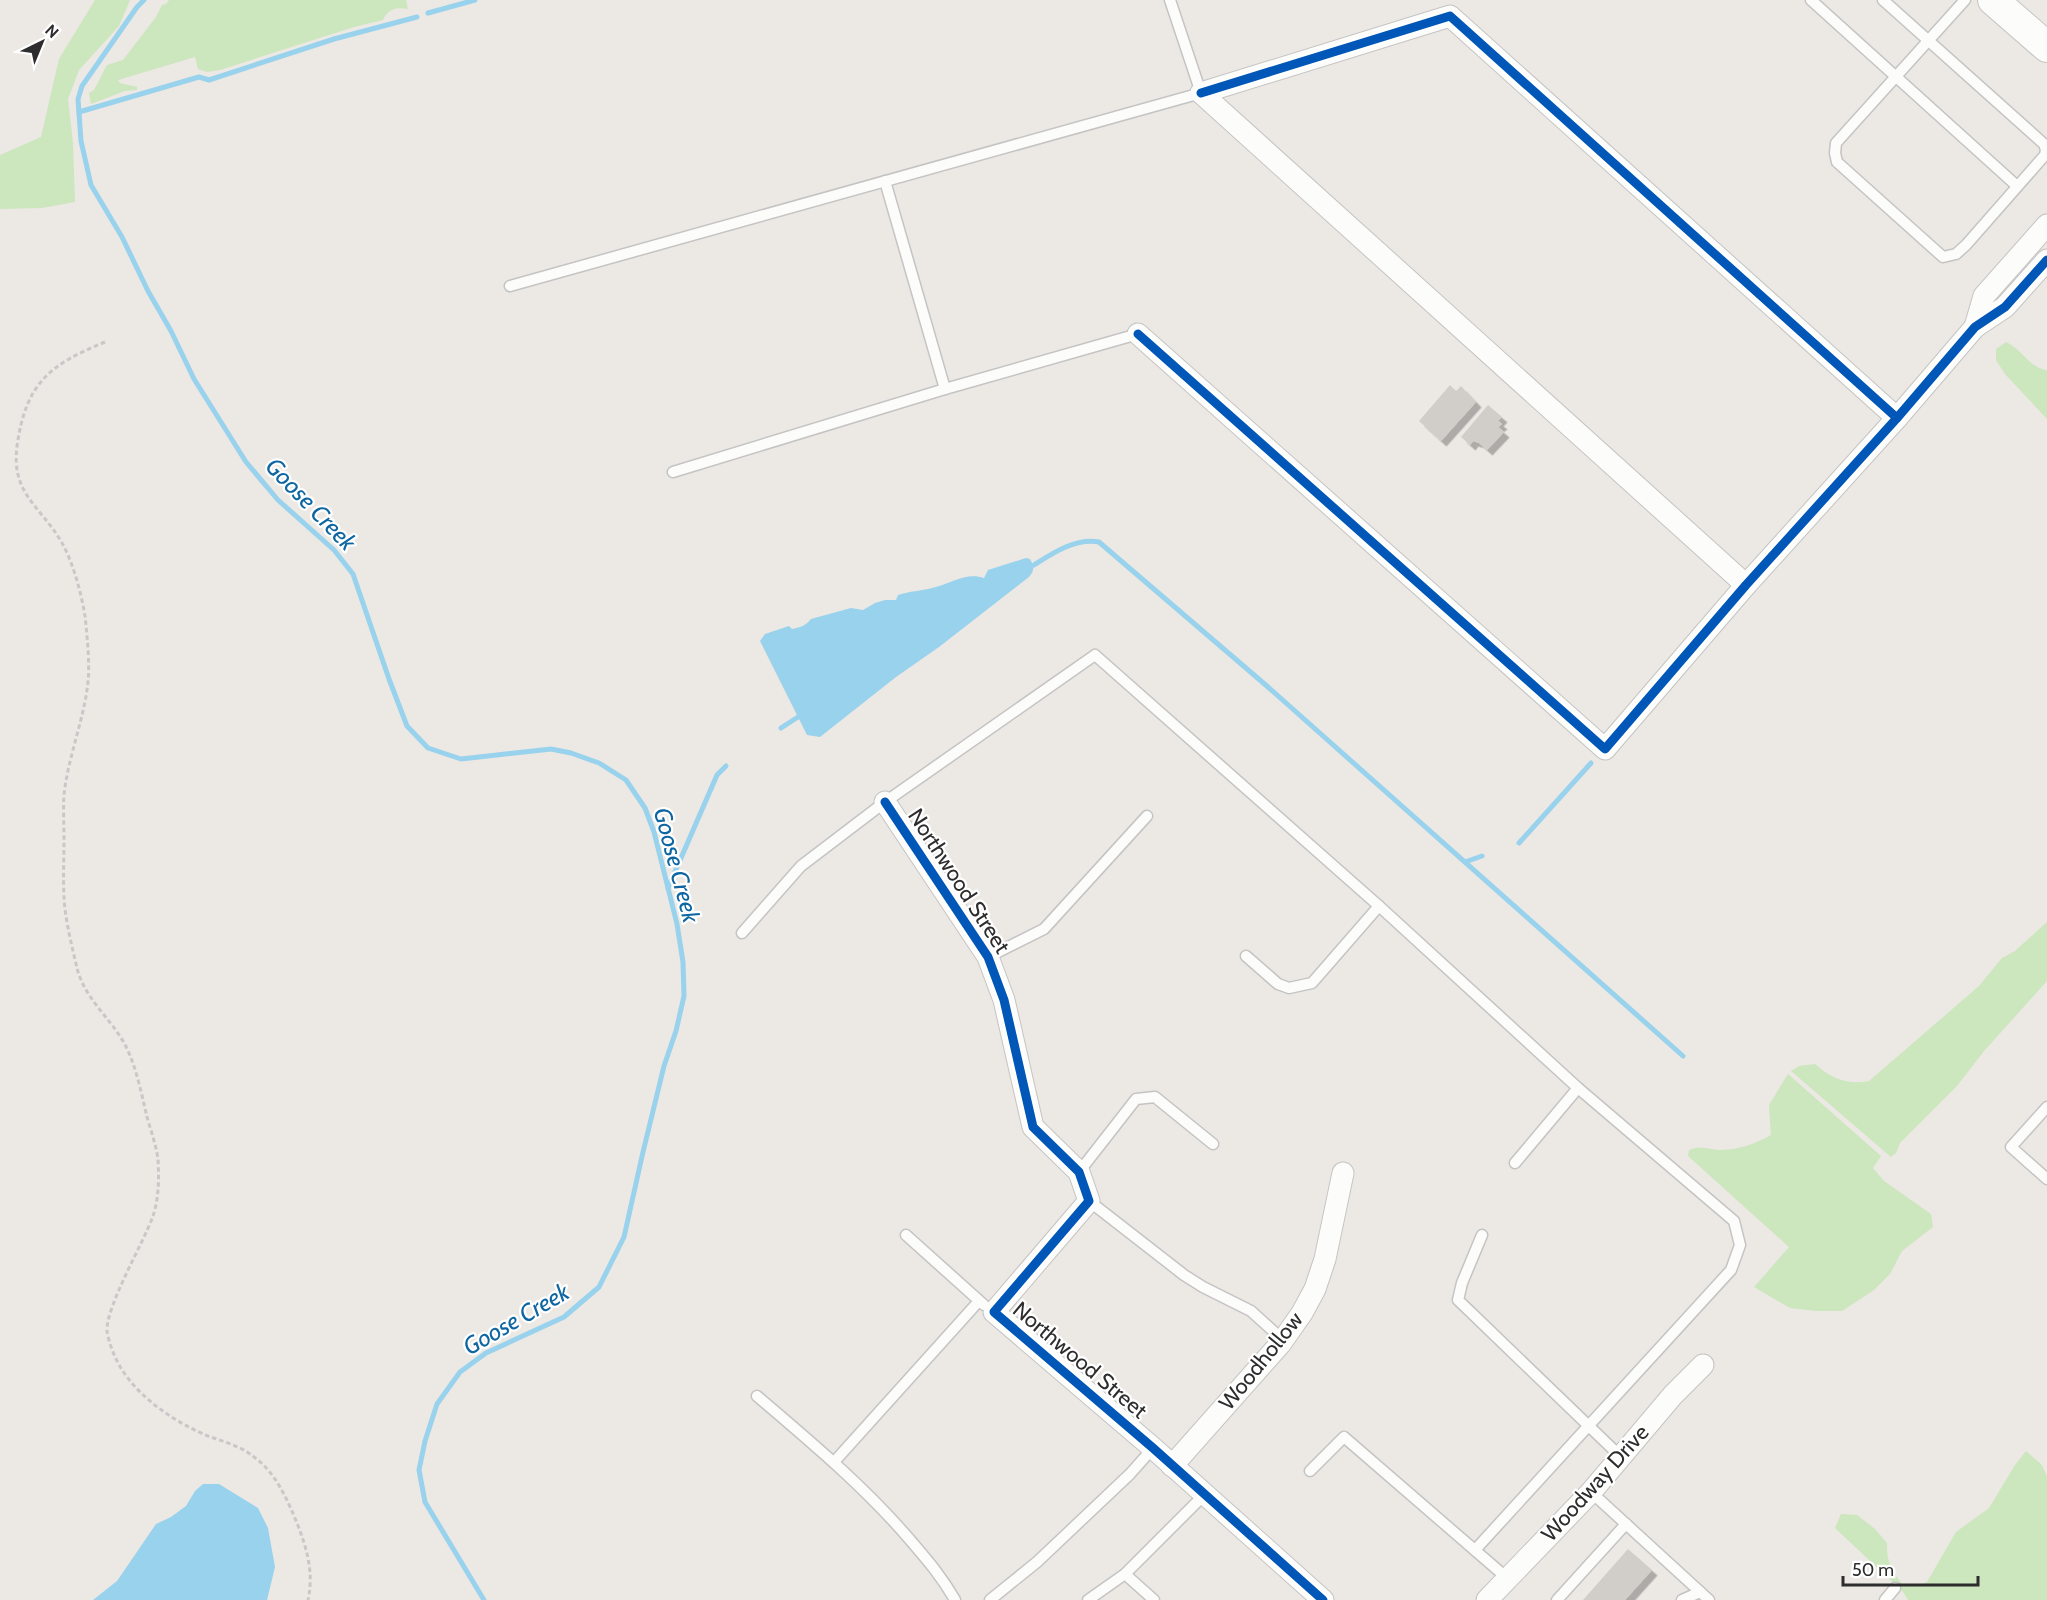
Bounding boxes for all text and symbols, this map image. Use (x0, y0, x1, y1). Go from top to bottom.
north arrow (12, 12, 72, 72)
text: N (41, 21, 63, 42)
water label: Goose Creek (260, 452, 363, 557)
water label: Goose Creek (648, 804, 706, 926)
street label: Northwood Street (902, 804, 1016, 959)
water label: Goose Creek (458, 1277, 575, 1361)
street label: Northwood Street (1007, 1296, 1153, 1424)
street label: Woodhollow (1213, 1306, 1309, 1416)
street label: Woodway Drive (1536, 1419, 1654, 1547)
scale bar (1843, 1549, 1978, 1587)
text: 50 m (1852, 1559, 1894, 1581)

